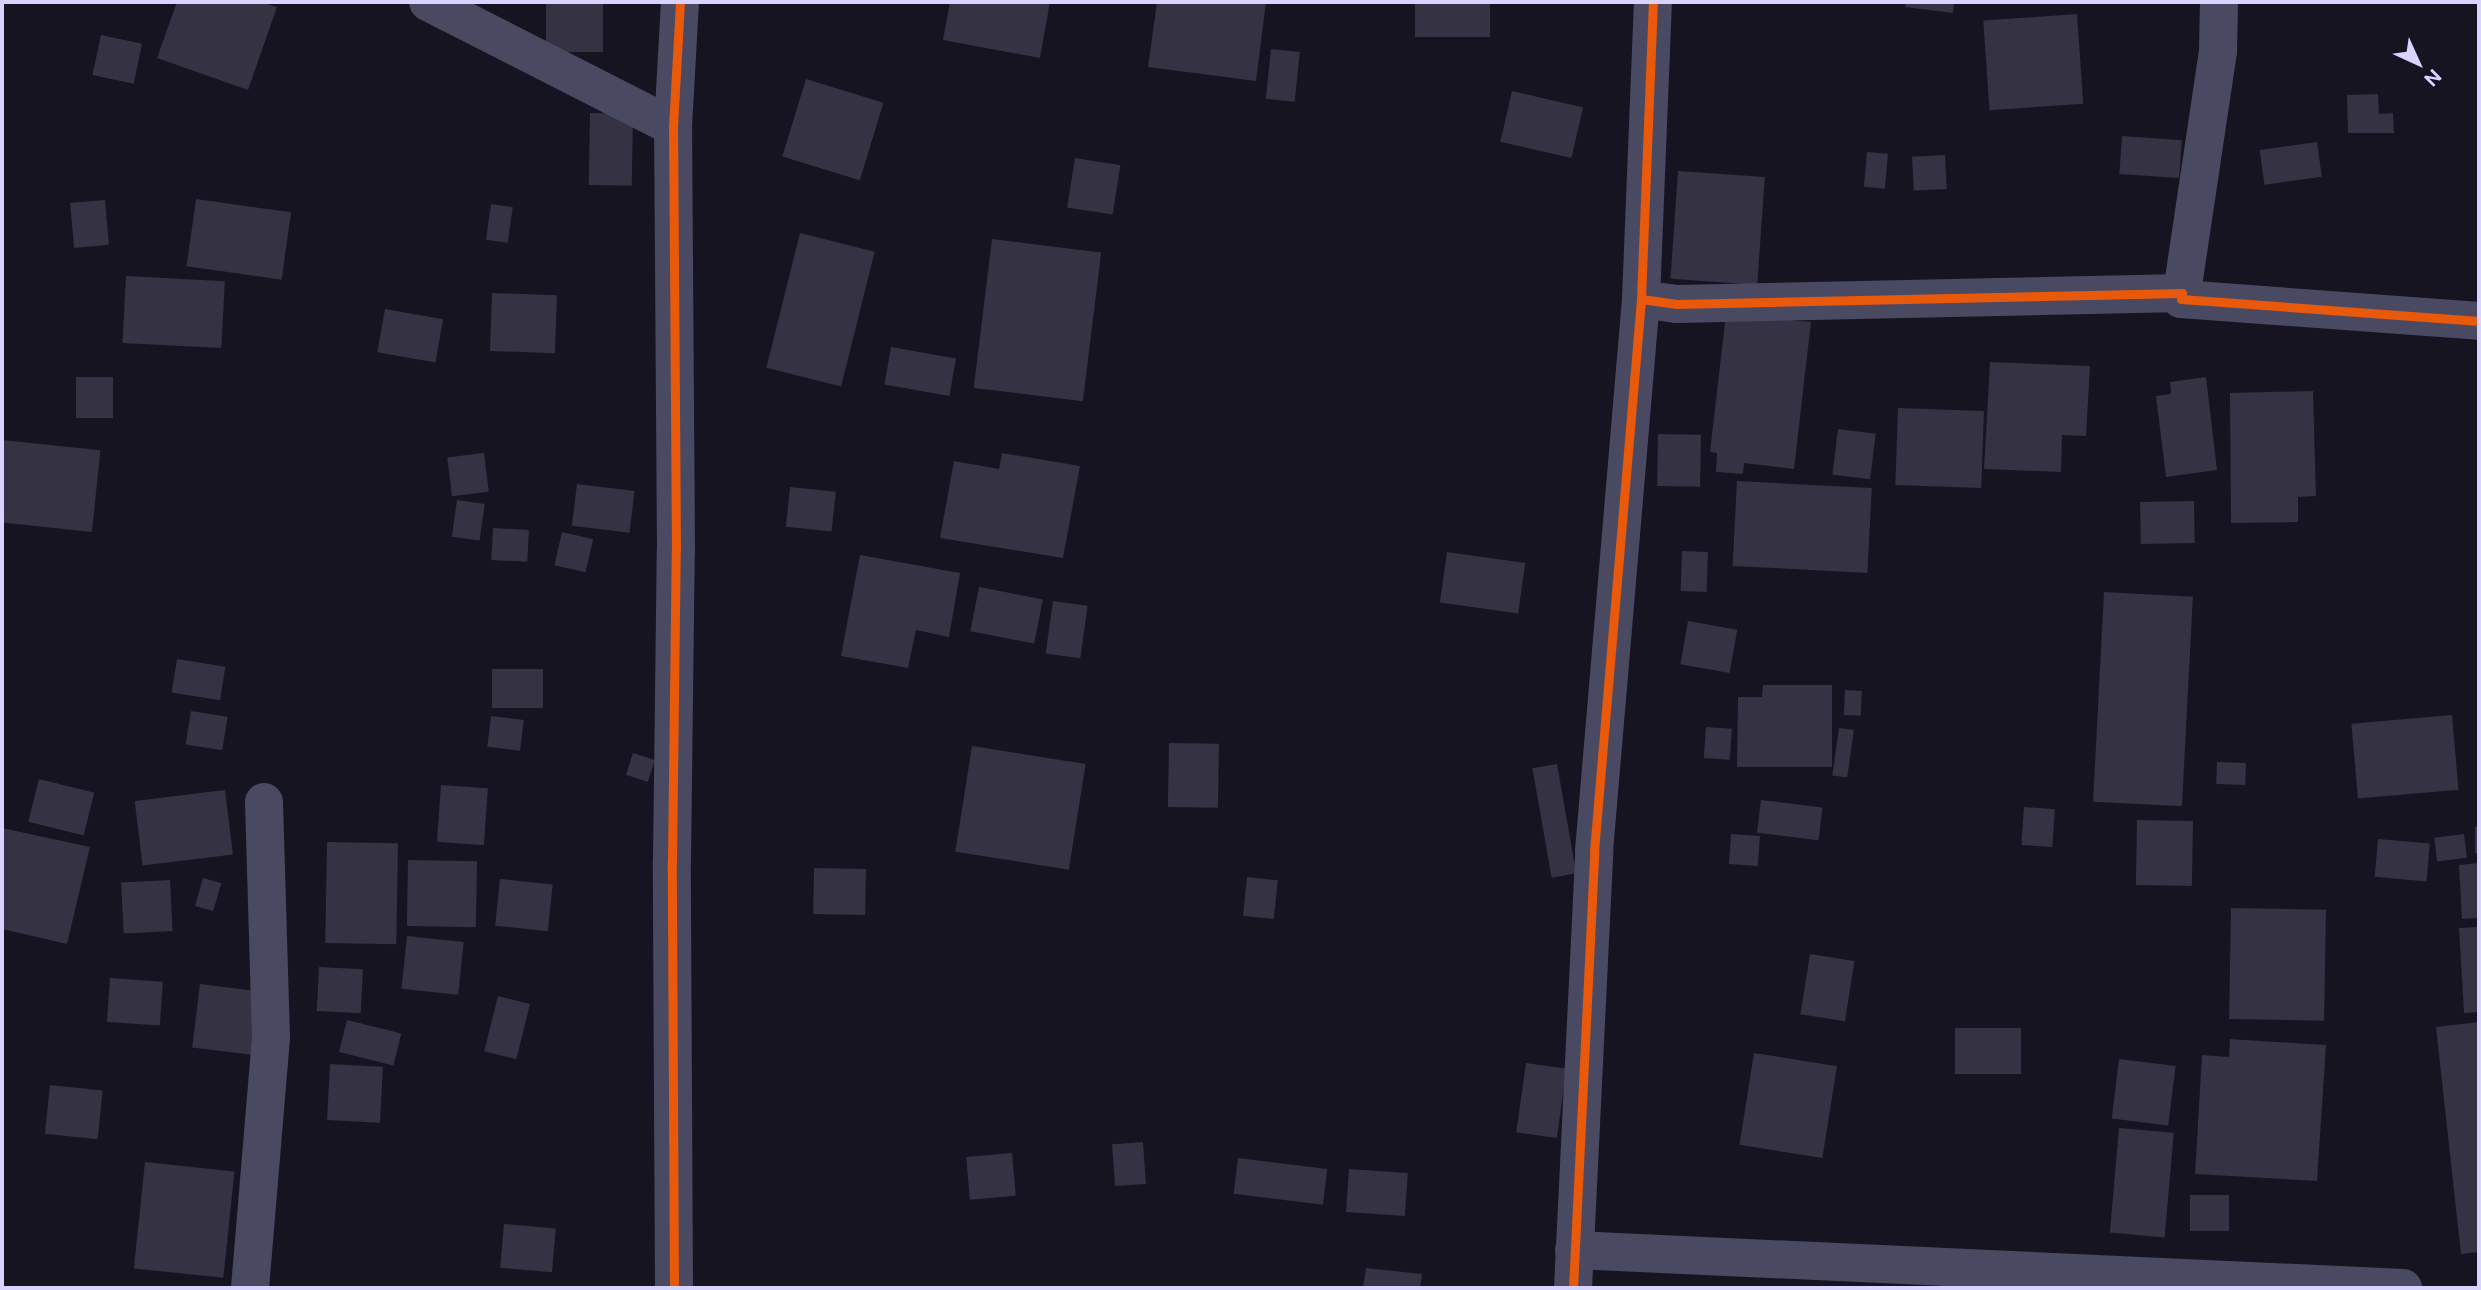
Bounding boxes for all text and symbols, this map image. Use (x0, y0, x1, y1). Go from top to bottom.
north arrow (2383, 28, 2453, 98)
text: N (2420, 65, 2446, 91)

